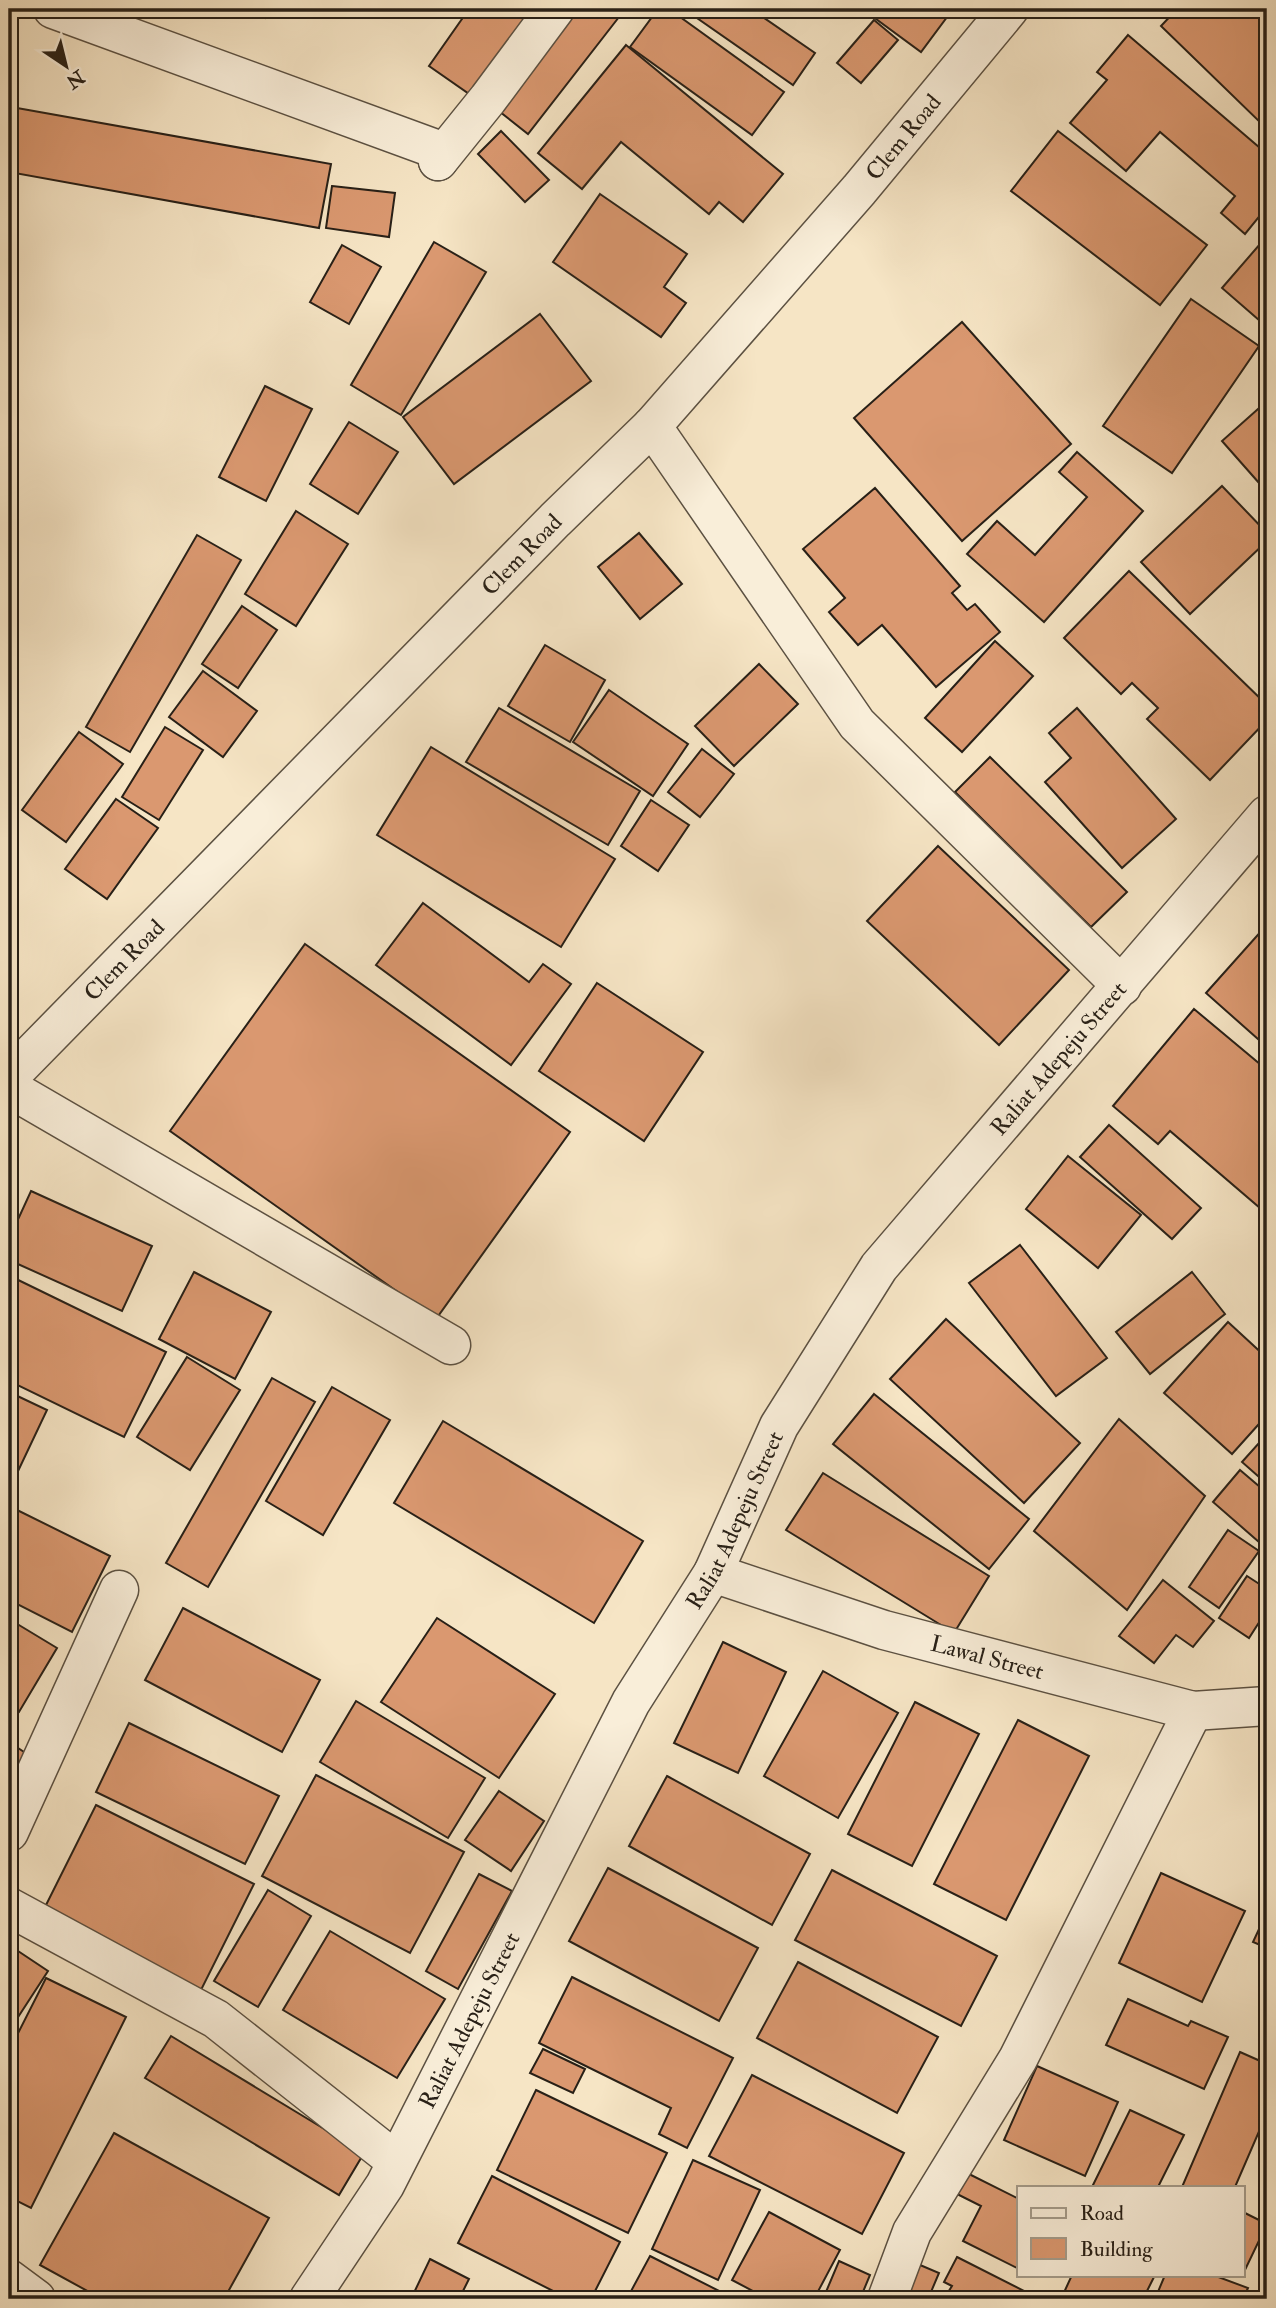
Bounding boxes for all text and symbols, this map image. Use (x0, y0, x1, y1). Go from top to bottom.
north arrow (32, 32, 102, 102)
text: N (61, 64, 90, 94)
street label: Clem Road (859, 88, 947, 186)
street label: Clem Road (475, 508, 568, 602)
street label: Clem Road (78, 913, 171, 1007)
street label: Raliat Adepeju Street (984, 975, 1133, 1142)
street label: Raliat Adepeju Street (680, 1427, 790, 1615)
street label: Lawal Street (927, 1629, 1047, 1686)
street label: Raliat Adepeju Street (412, 1927, 526, 2113)
legend (1017, 2186, 1244, 2276)
text: Road (1080, 2200, 1125, 2227)
text: Building (1080, 2236, 1153, 2263)

